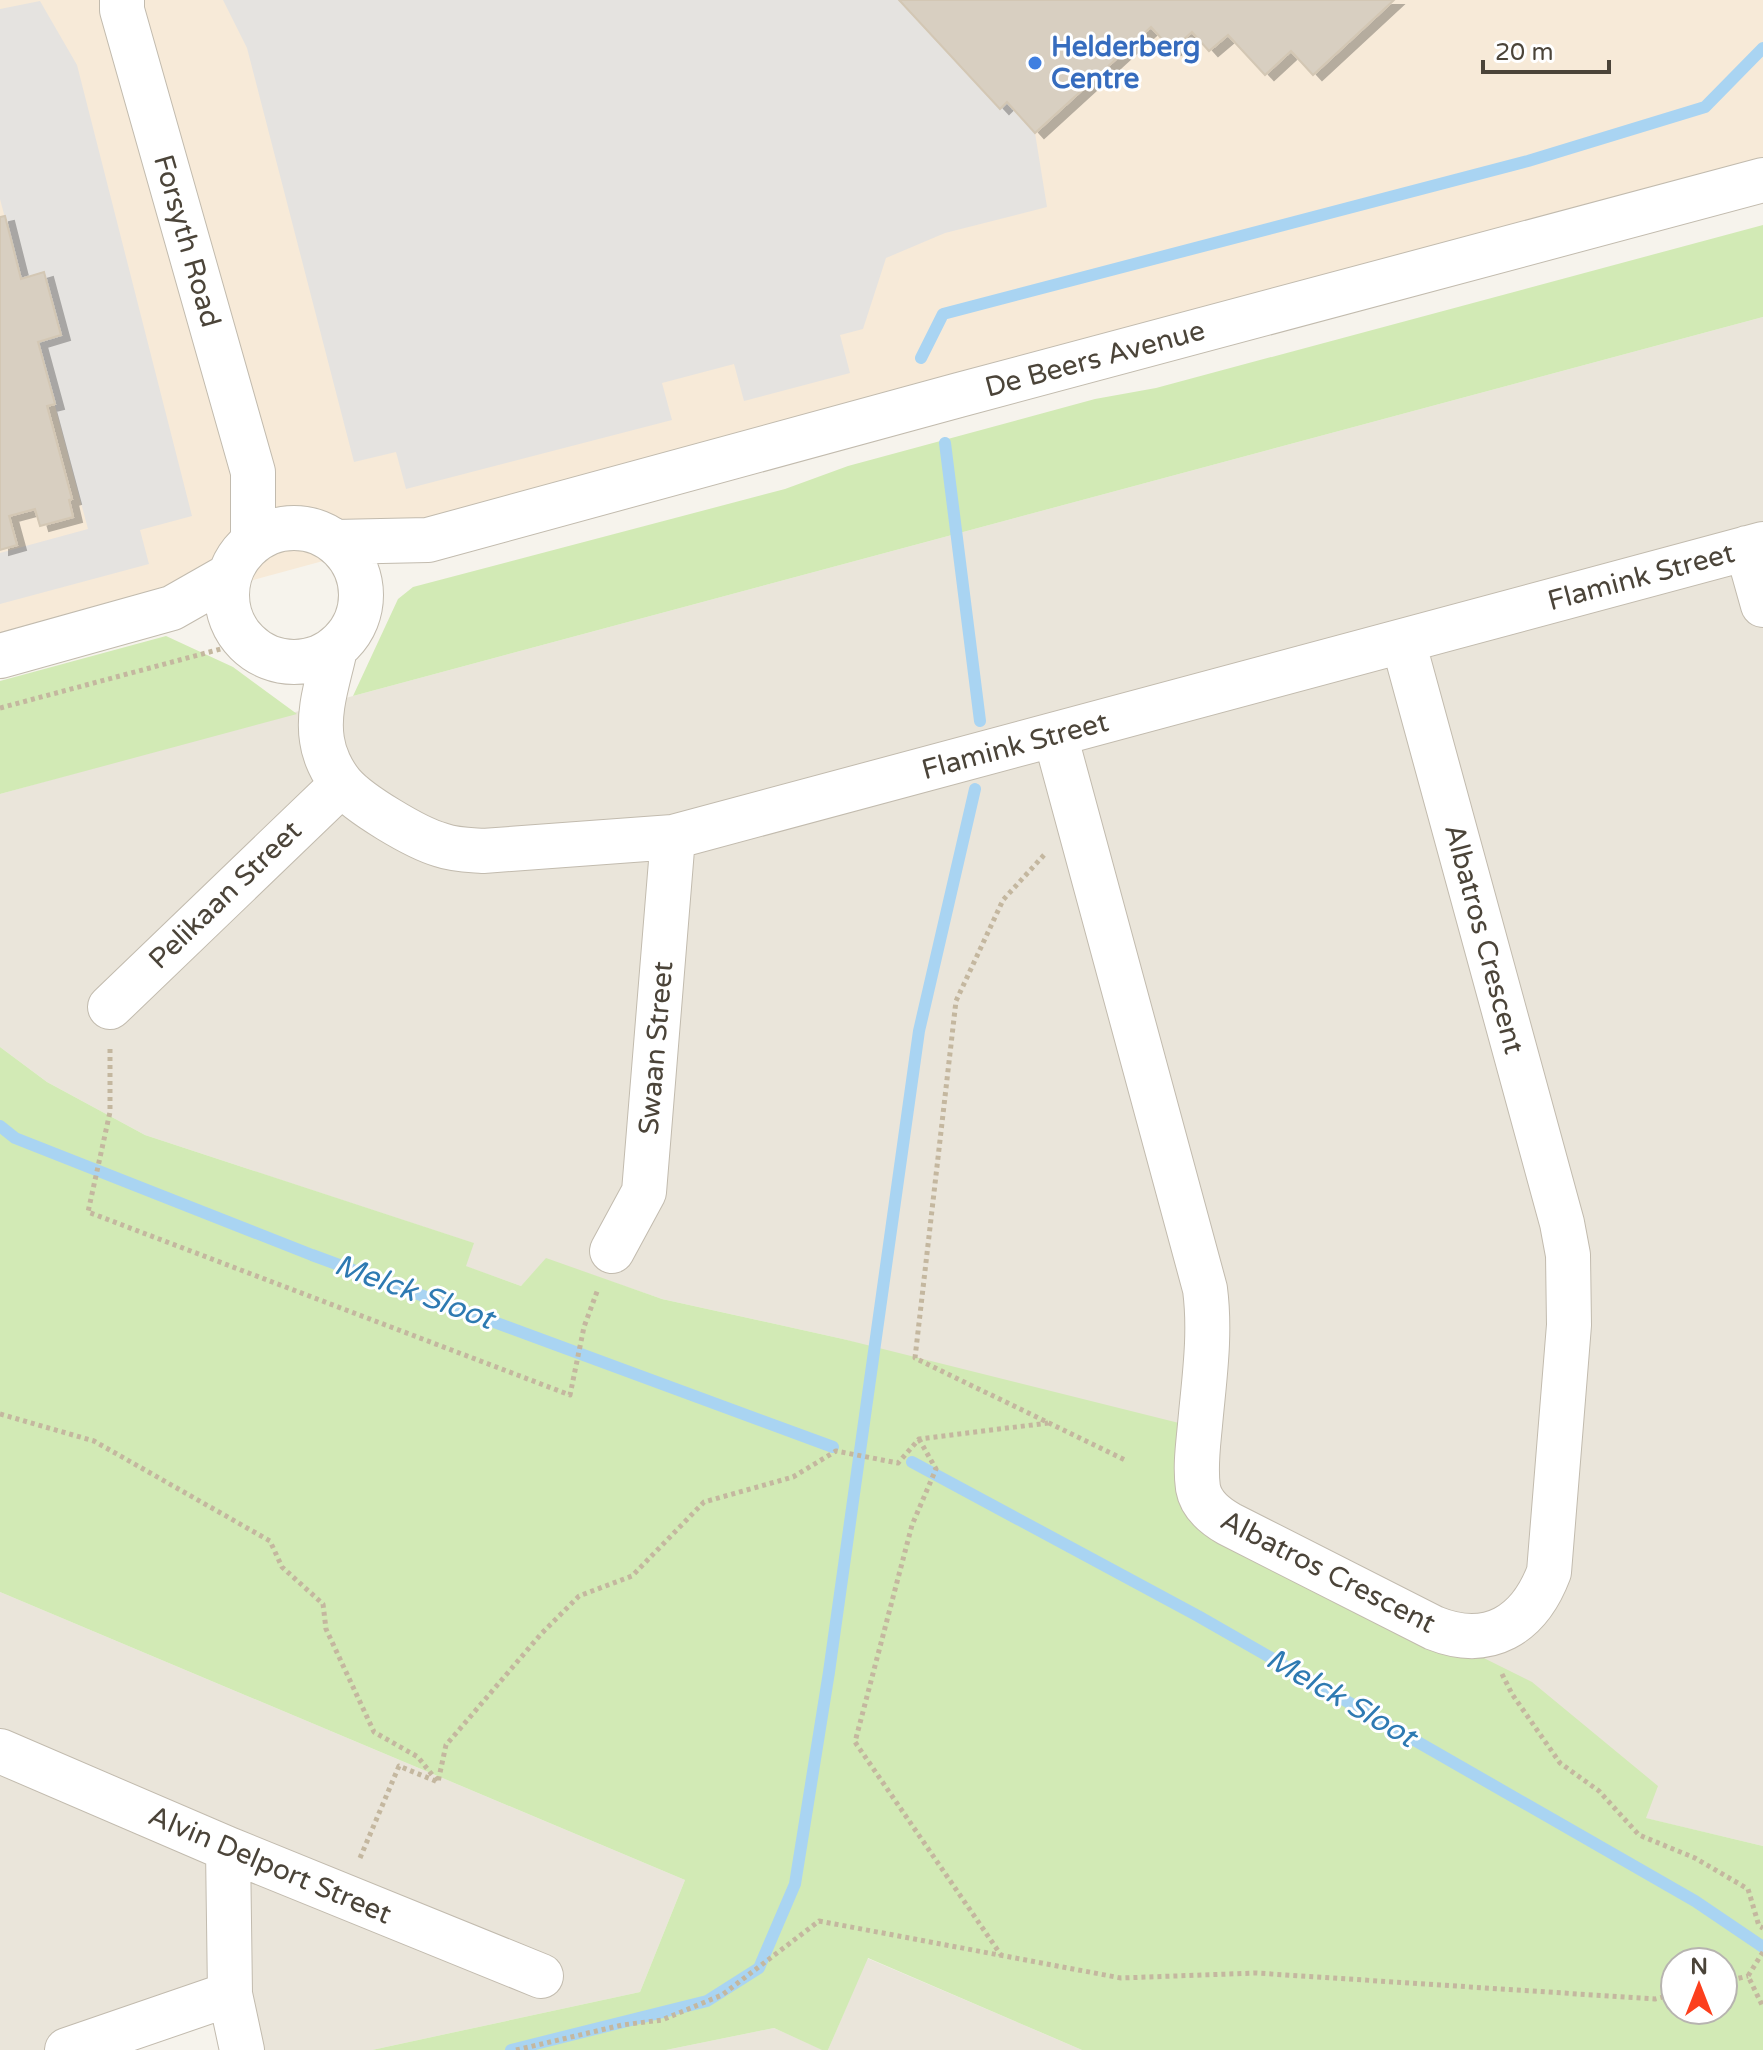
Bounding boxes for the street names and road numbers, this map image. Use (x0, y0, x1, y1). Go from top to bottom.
street label: Forsyth Road (146, 151, 228, 331)
street label: De Beers Avenue (981, 313, 1209, 405)
street label: Flamink Street (1544, 536, 1738, 618)
street label: Flamink Street (918, 705, 1112, 787)
street label: Pelikaan Street (142, 813, 309, 976)
street label: Albatros Crescent (1437, 820, 1531, 1058)
street label: Swaan Street (631, 959, 681, 1136)
street label: Albatros Crescent (1215, 1503, 1441, 1641)
street label: Alvin Delport Street (143, 1798, 397, 1932)

